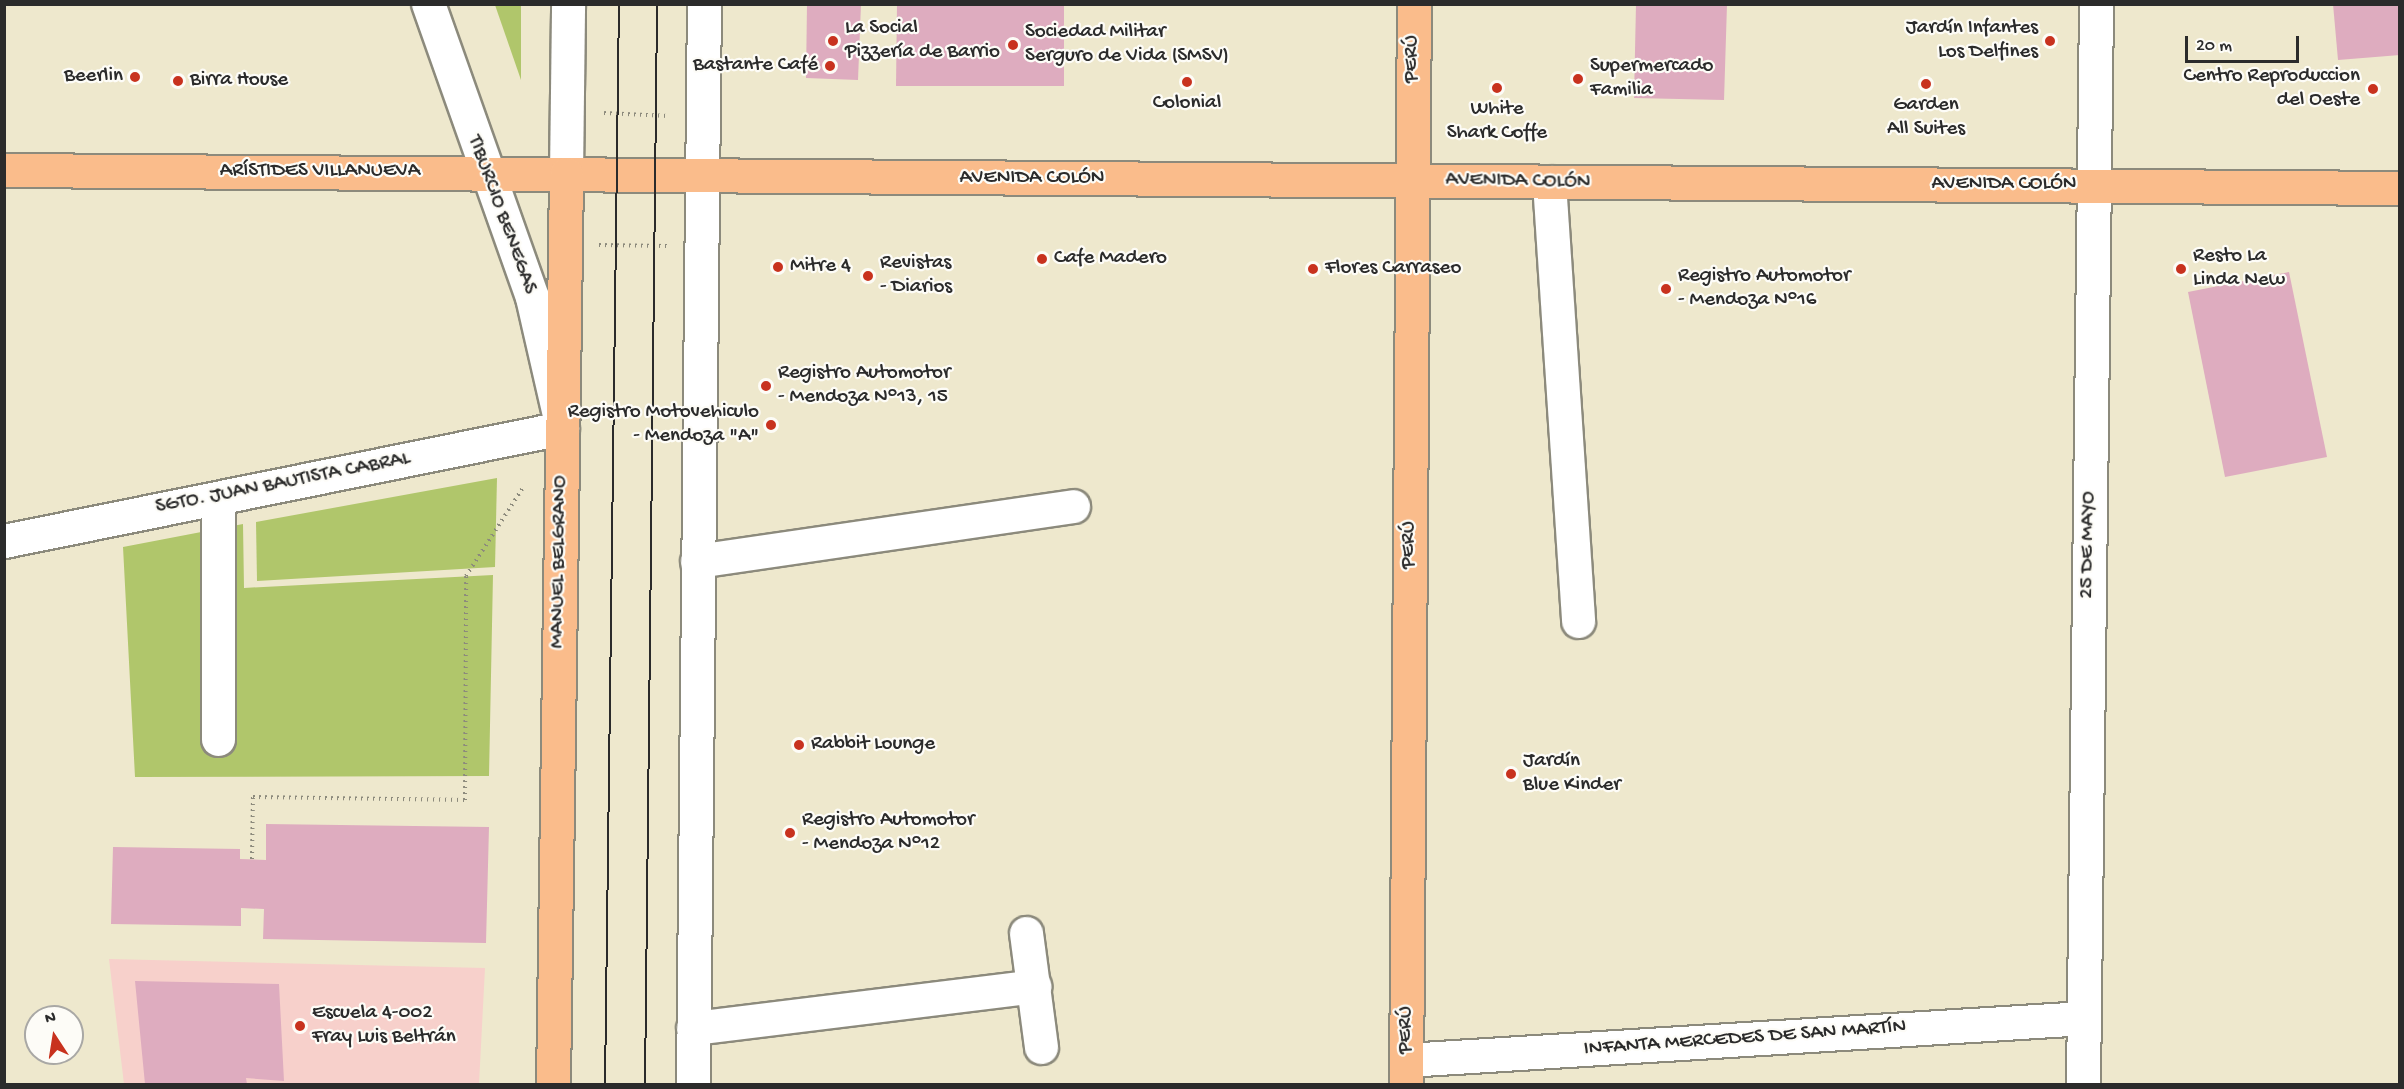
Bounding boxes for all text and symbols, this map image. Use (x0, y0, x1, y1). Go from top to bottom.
place label: La Social Pizzería de Barrio (845, 16, 1000, 66)
place label: Jardín Infantes Los Delfines (1906, 16, 2038, 66)
place label: Sociedad Militar Serguro de Vida (SMSV) (1025, 20, 1229, 70)
scale bar (2188, 24, 2302, 62)
marker: La Social Pizzería de Barrio (826, 34, 840, 48)
marker: Jardín Infantes Los Delfines (2043, 34, 2057, 48)
street label: PERÚ (1400, 35, 1426, 83)
text: 20 m (2196, 36, 2232, 57)
marker: Sociedad Militar Serguro de Vida (SMSV) (1006, 38, 1020, 52)
place label: Bastante Café (693, 53, 818, 79)
place label: Supermercado Familia (1590, 54, 1713, 104)
marker: Bastante Café (823, 59, 837, 73)
place label: Beerlin (64, 64, 123, 90)
place label: Centro Reproduccion del Oeste (2184, 64, 2360, 114)
place label: Birra House (190, 68, 288, 94)
marker: Beerlin (128, 70, 142, 84)
marker: Supermercado Familia (1571, 72, 1585, 86)
marker: Birra House (171, 74, 185, 88)
marker: Colonial (1180, 75, 1194, 89)
marker: Garden All Suites (1919, 77, 1933, 91)
marker: Centro Reproduccion del Oeste (2364, 80, 2382, 98)
marker: White Shark Coffe (1490, 81, 1504, 95)
place label: Colonial (1153, 91, 1221, 117)
place label: Garden All Suites (1887, 93, 1965, 143)
place label: White Shark Coffe (1447, 97, 1547, 147)
street label: TIBURCIO BENEGAS (461, 132, 541, 298)
street label: ARÍSTIDES VILLANUEVA (220, 159, 420, 185)
street label: AVENIDA COLÓN (959, 166, 1105, 192)
street label: AVENIDA COLÓN (1445, 168, 1591, 196)
street label: AVENIDA COLÓN (1931, 172, 2077, 198)
place label: Resto La Linda New (2193, 244, 2285, 294)
place label: Cafe Madero (1054, 246, 1167, 272)
place label: Revistas - Diarios (880, 251, 952, 301)
marker: Cafe Madero (1035, 252, 1049, 266)
place label: Mitre 4 (790, 254, 851, 280)
place label: Flores Carraseo (1325, 256, 1461, 282)
marker: Mitre 4 (771, 260, 785, 274)
marker: Flores Carraseo (1306, 262, 1320, 276)
marker: Resto La Linda New (2174, 262, 2188, 276)
place label: Registro Automotor - Mendoza N°16 (1678, 264, 1850, 314)
marker: Revistas - Diarios (861, 269, 875, 283)
marker: Registro Automotor - Mendoza N°16 (1659, 282, 1673, 296)
place label: Registro Automotor - Mendoza N°13, 15 (778, 361, 950, 411)
marker: Registro Automotor - Mendoza N°13, 15 (759, 379, 773, 393)
place label: Registro Motovehiculo - Mendoza "A" (568, 400, 759, 450)
marker: Registro Motovehiculo - Mendoza "A" (764, 418, 778, 432)
street label: SGTO. JUAN BAUTISTA CABRAL (154, 447, 412, 521)
street label: MANUEL BELGRANO (546, 475, 574, 649)
street label: 25 DE MAYO (2075, 491, 2103, 599)
street label: PERÚ (1397, 521, 1423, 569)
place label: Rabbit Lounge (811, 732, 935, 758)
marker: Rabbit Lounge (792, 738, 806, 752)
place label: Jardín Blue Kinder (1523, 749, 1621, 799)
marker: Jardín Blue Kinder (1504, 767, 1518, 781)
place label: Registro Automotor - Mendoza N°12 (802, 808, 974, 858)
marker: Registro Automotor - Mendoza N°12 (783, 826, 797, 840)
place label: Escuela 4-002 Fray Luis Beltrán (312, 1001, 456, 1051)
north arrow (24, 1005, 84, 1065)
street label: PERÚ (1394, 1006, 1420, 1054)
text: N (43, 1008, 58, 1029)
street label: INFANTA MERCEDES DE SAN MARTÍN (1583, 1015, 1907, 1063)
marker: Escuela 4-002 Fray Luis Beltrán (293, 1019, 307, 1033)

